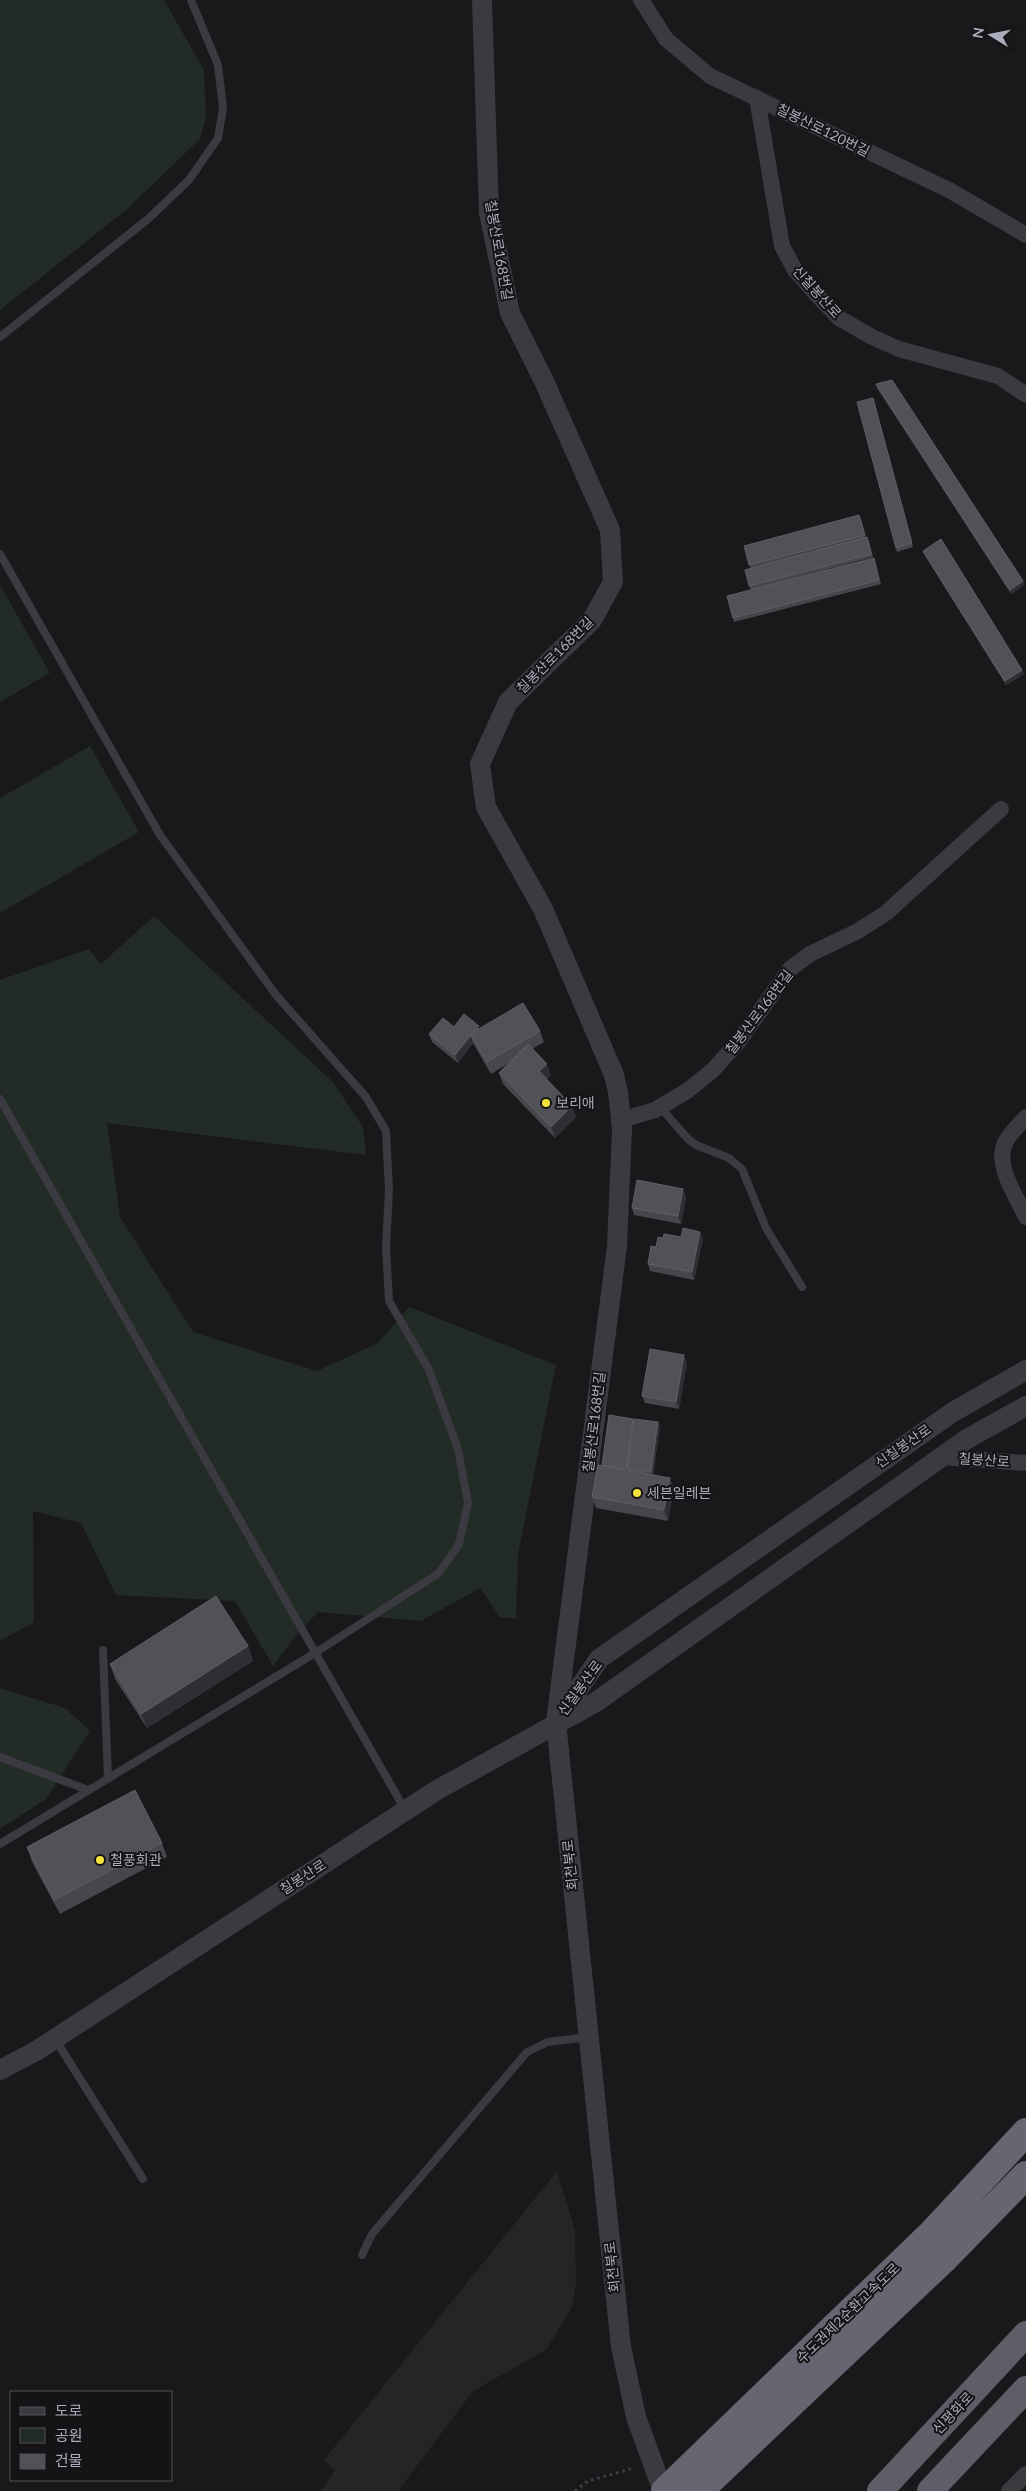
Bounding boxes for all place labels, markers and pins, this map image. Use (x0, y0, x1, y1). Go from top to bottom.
place label: 보리애 (556, 1094, 595, 1111)
marker: 보리애 (540, 1097, 552, 1109)
place label: 세븐일레븐 (647, 1484, 712, 1501)
marker: 세븐일레븐 (631, 1487, 643, 1499)
place label: 철풍회관 (110, 1851, 162, 1868)
marker: 철풍회관 (94, 1854, 106, 1866)

